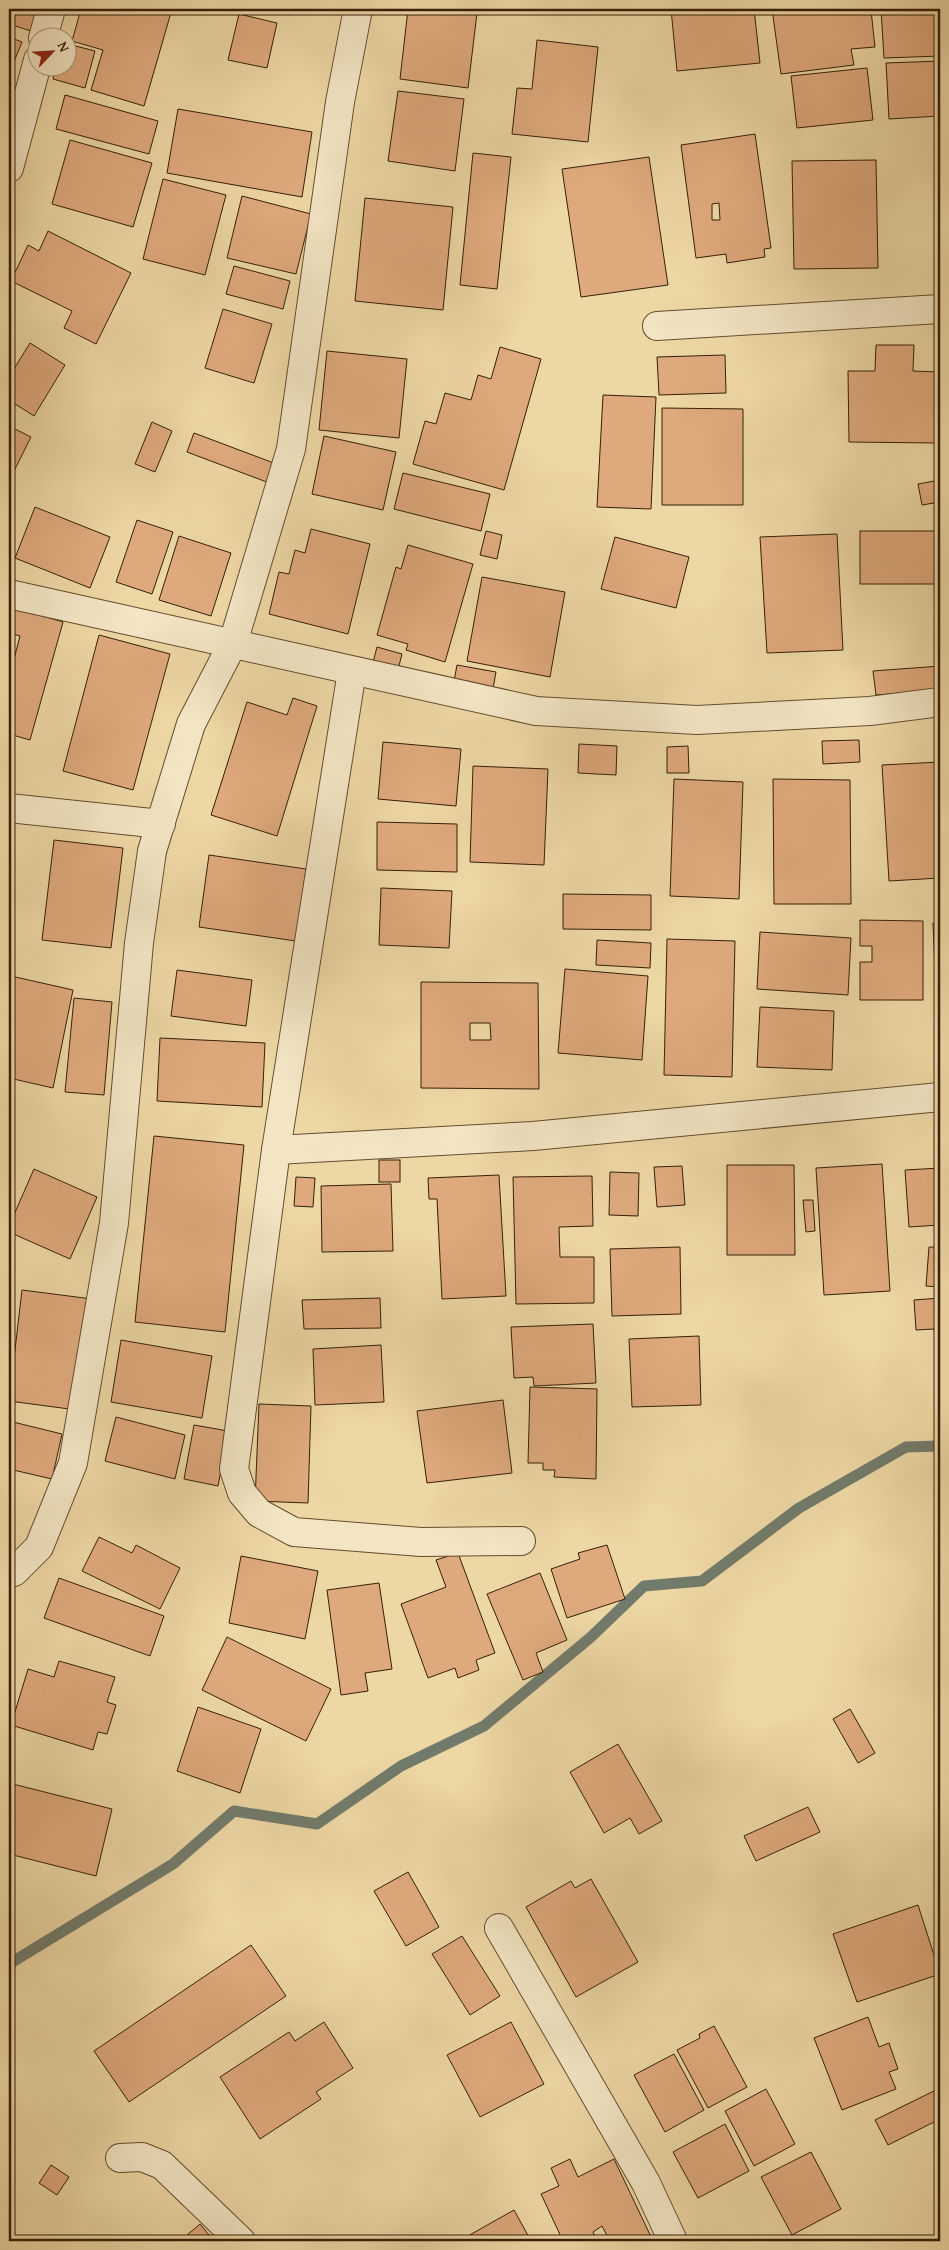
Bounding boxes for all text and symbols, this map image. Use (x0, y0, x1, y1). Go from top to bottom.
north arrow (28, 28, 78, 78)
text: N (53, 38, 75, 56)

